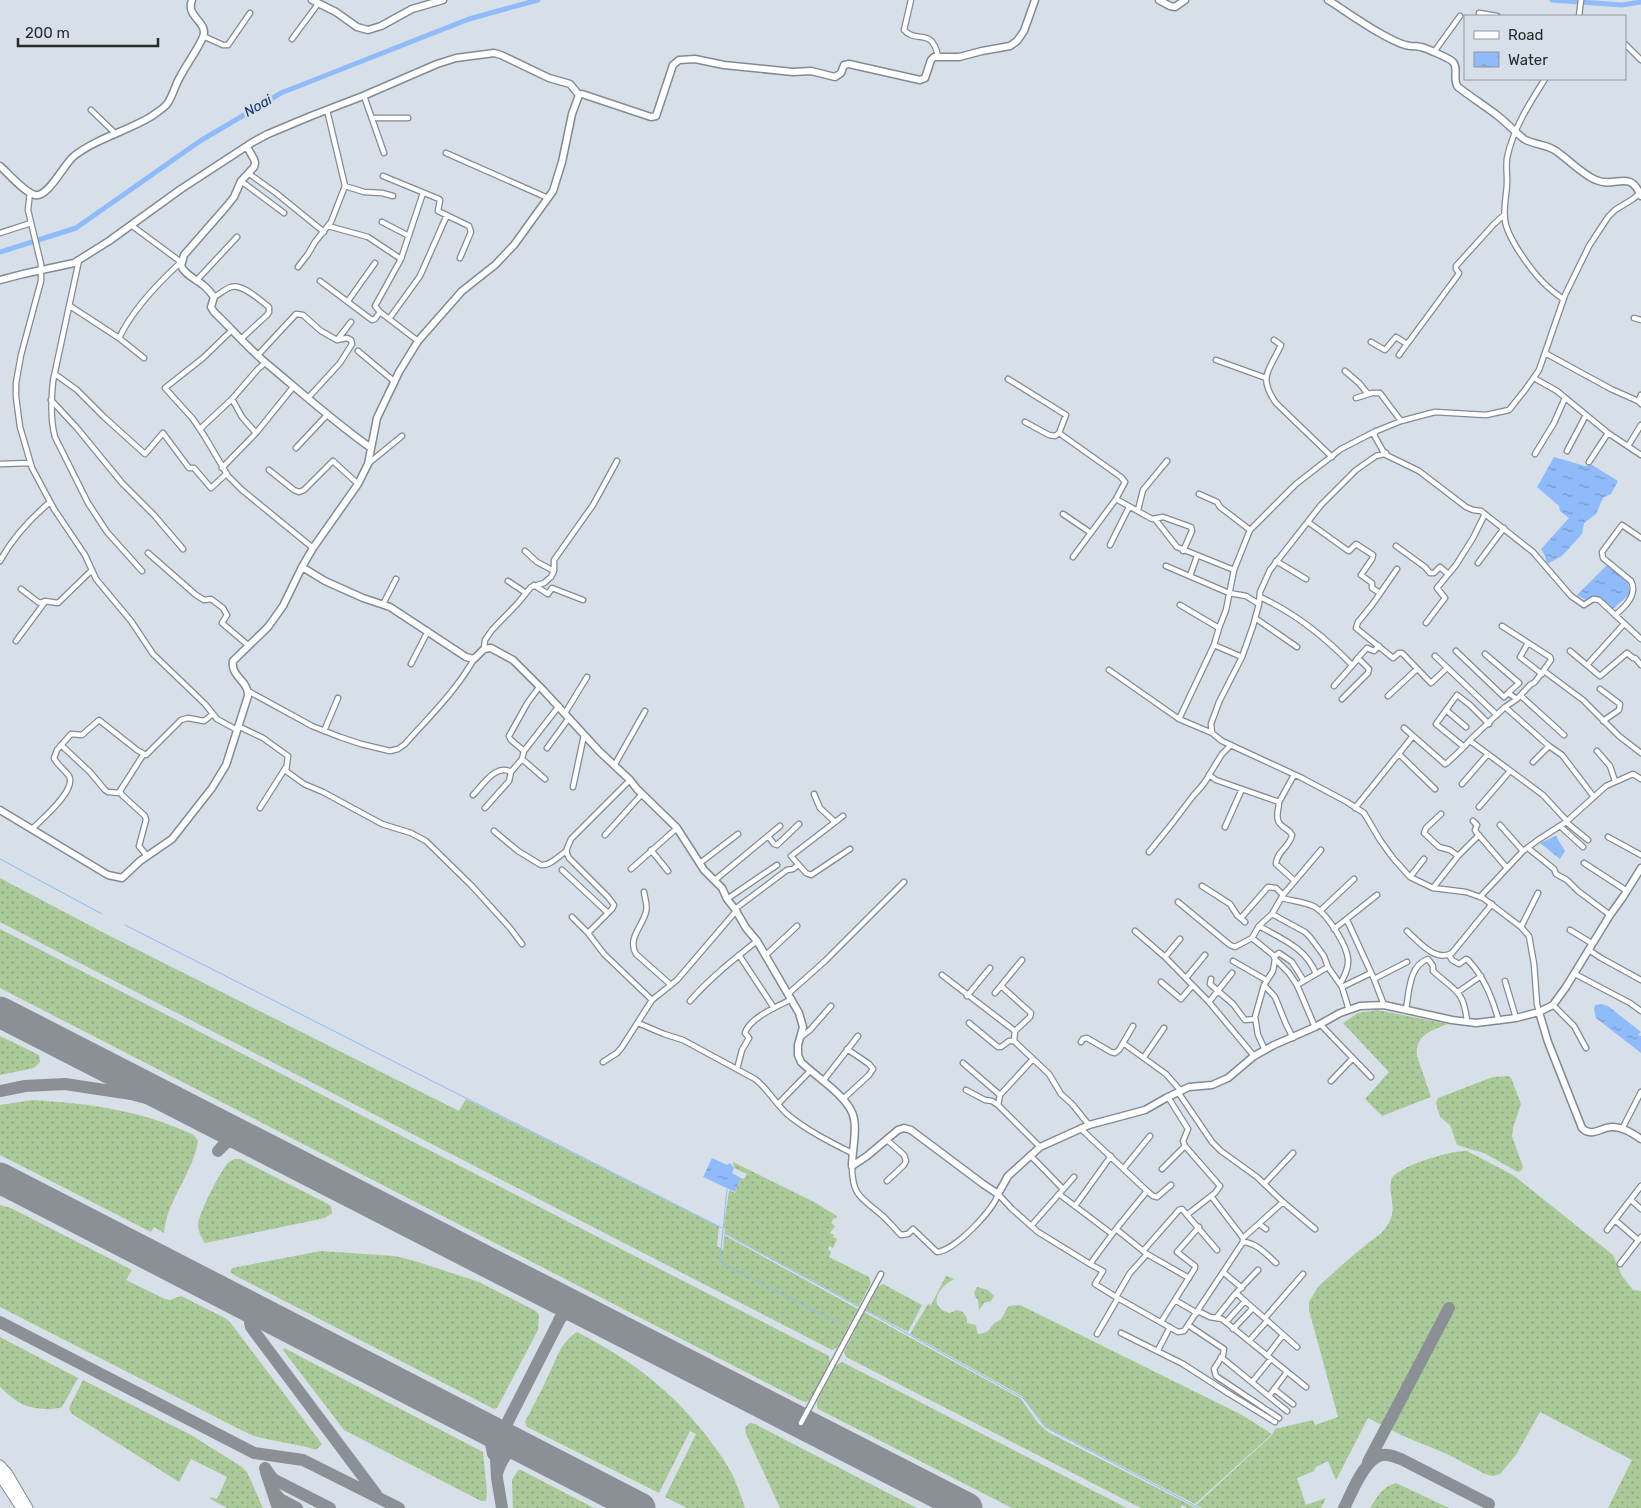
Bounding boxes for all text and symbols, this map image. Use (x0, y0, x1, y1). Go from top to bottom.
scale bar (18, 15, 158, 47)
legend (1464, 15, 1626, 80)
text: 200 m (25, 24, 70, 42)
text: Road (1508, 26, 1544, 44)
text: Water (1508, 51, 1548, 69)
water label: Noai (241, 91, 275, 121)

